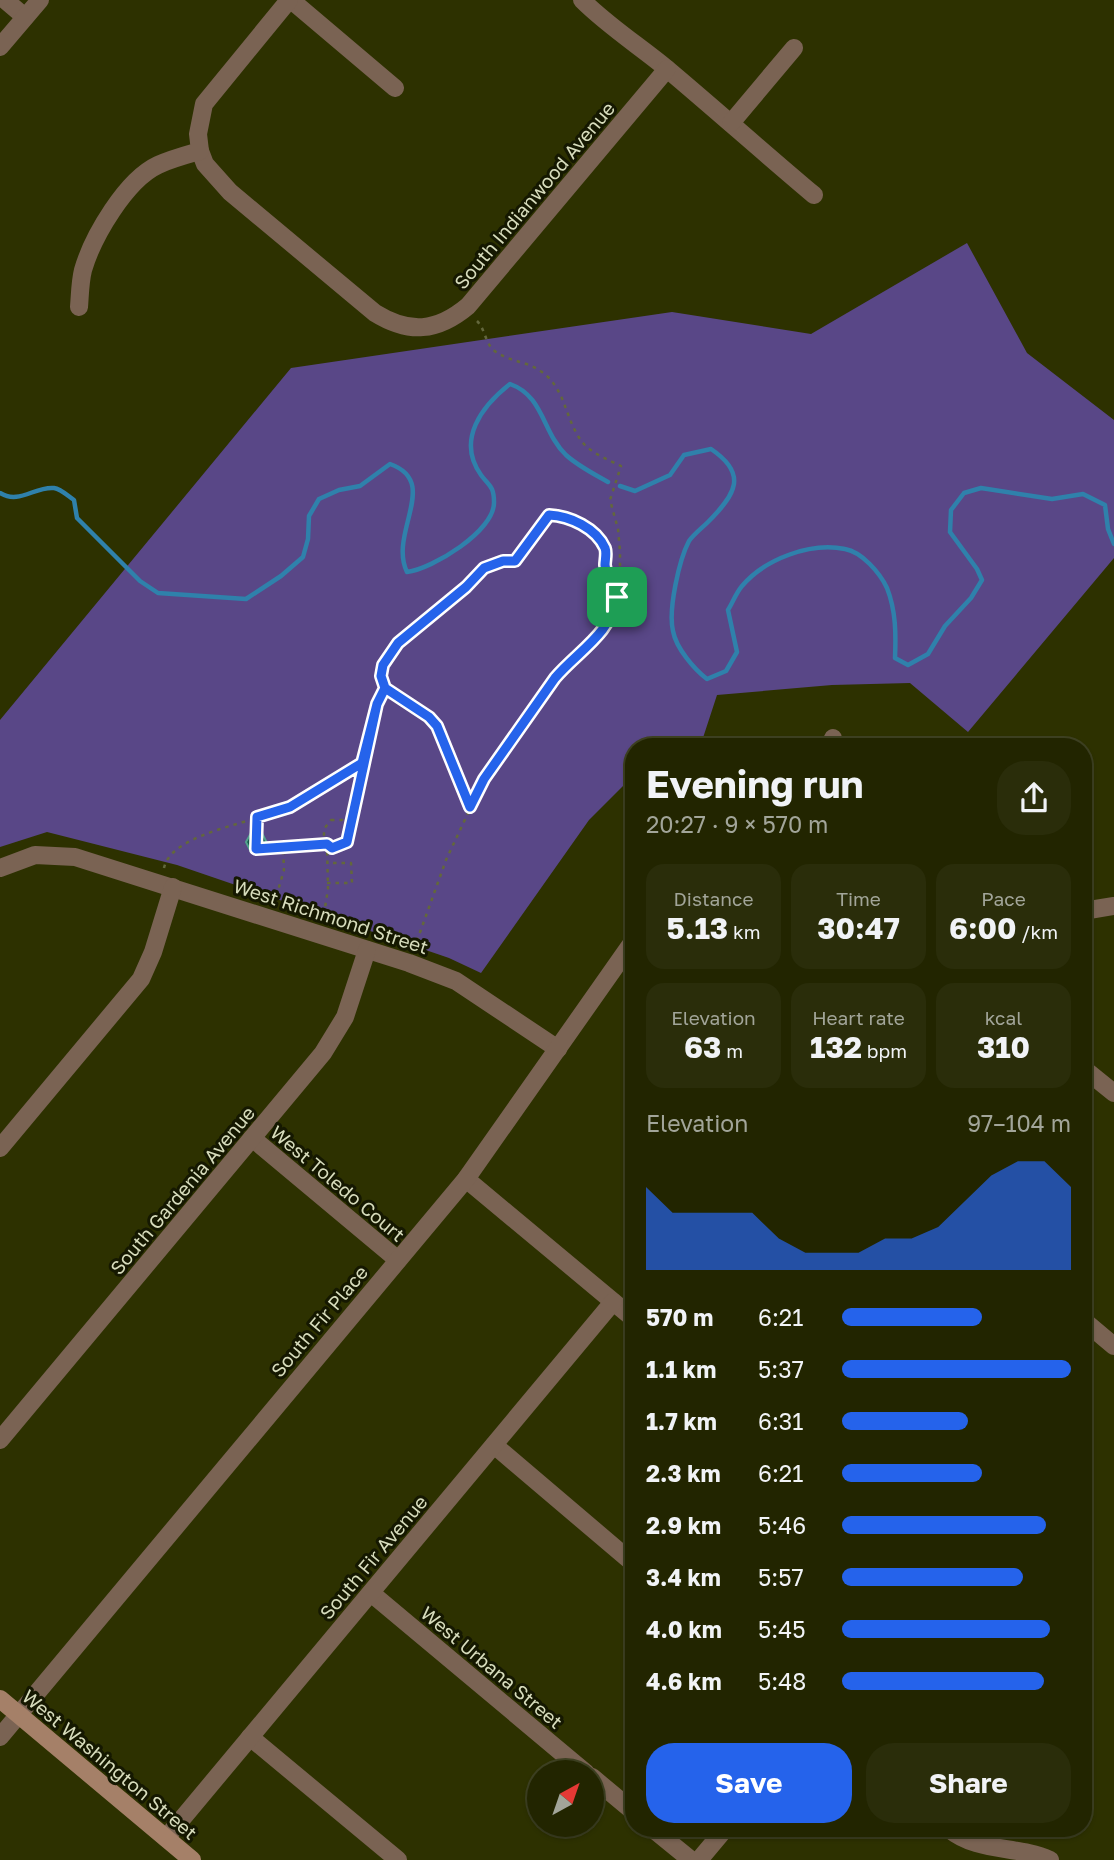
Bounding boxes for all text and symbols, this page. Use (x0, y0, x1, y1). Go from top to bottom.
street label: South Indianwood Avenue (449, 97, 619, 293)
pin (587, 567, 647, 627)
icon: arrive (598, 578, 636, 616)
text: Evening run (646, 761, 864, 806)
button: share (997, 761, 1071, 835)
text: 20:27 · 9 × 570 m (646, 810, 828, 838)
street label: West Richmond Street (231, 874, 431, 958)
text: Distance (674, 887, 753, 910)
text: Time (836, 887, 881, 910)
text: Pace (981, 887, 1026, 910)
text: 5.13 (667, 910, 728, 946)
text: 30:47 (817, 910, 900, 946)
text: 6:00 (949, 910, 1017, 946)
text: km (728, 920, 760, 943)
text: /km (1017, 920, 1058, 943)
text: Elevation (671, 1006, 756, 1029)
text: Heart rate (812, 1006, 905, 1029)
text: kcal (985, 1006, 1022, 1029)
text: 63 (684, 1029, 721, 1065)
text: 132 (810, 1029, 862, 1065)
text: 310 (977, 1029, 1030, 1065)
text: m (721, 1039, 743, 1062)
text: bpm (862, 1039, 907, 1062)
street label: South Gardenia Avenue (105, 1101, 259, 1279)
text: Elevation (646, 1109, 748, 1137)
text: 97–104 m (967, 1109, 1071, 1137)
street label: West Toledo Court (266, 1120, 410, 1246)
street label: South Fir Place (266, 1261, 372, 1381)
text: 570 m (646, 1303, 713, 1331)
text: 6:21 (758, 1303, 803, 1331)
text: 1.1 km (646, 1355, 716, 1383)
text: 5:37 (758, 1355, 804, 1383)
text: 1.7 km (646, 1407, 717, 1435)
text: 6:31 (758, 1407, 803, 1435)
text: 2.3 km (646, 1459, 721, 1487)
text: 6:21 (758, 1459, 803, 1487)
street label: South Fir Avenue (314, 1490, 432, 1624)
text: 2.9 km (646, 1511, 721, 1539)
text: 5:46 (758, 1511, 806, 1539)
text: 3.4 km (646, 1563, 721, 1591)
text: 5:57 (758, 1563, 804, 1591)
street label: West Urbana Street (416, 1601, 568, 1733)
text: 4.0 km (646, 1615, 722, 1643)
text: 5:45 (758, 1615, 806, 1643)
text: 4.6 km (646, 1667, 722, 1695)
text: 5:48 (758, 1667, 806, 1695)
street label: West Washington Street (18, 1684, 202, 1844)
button: Save (646, 1743, 852, 1823)
button: Share (866, 1743, 1071, 1823)
north arrow (527, 1760, 604, 1838)
map controls (527, 1760, 604, 1837)

